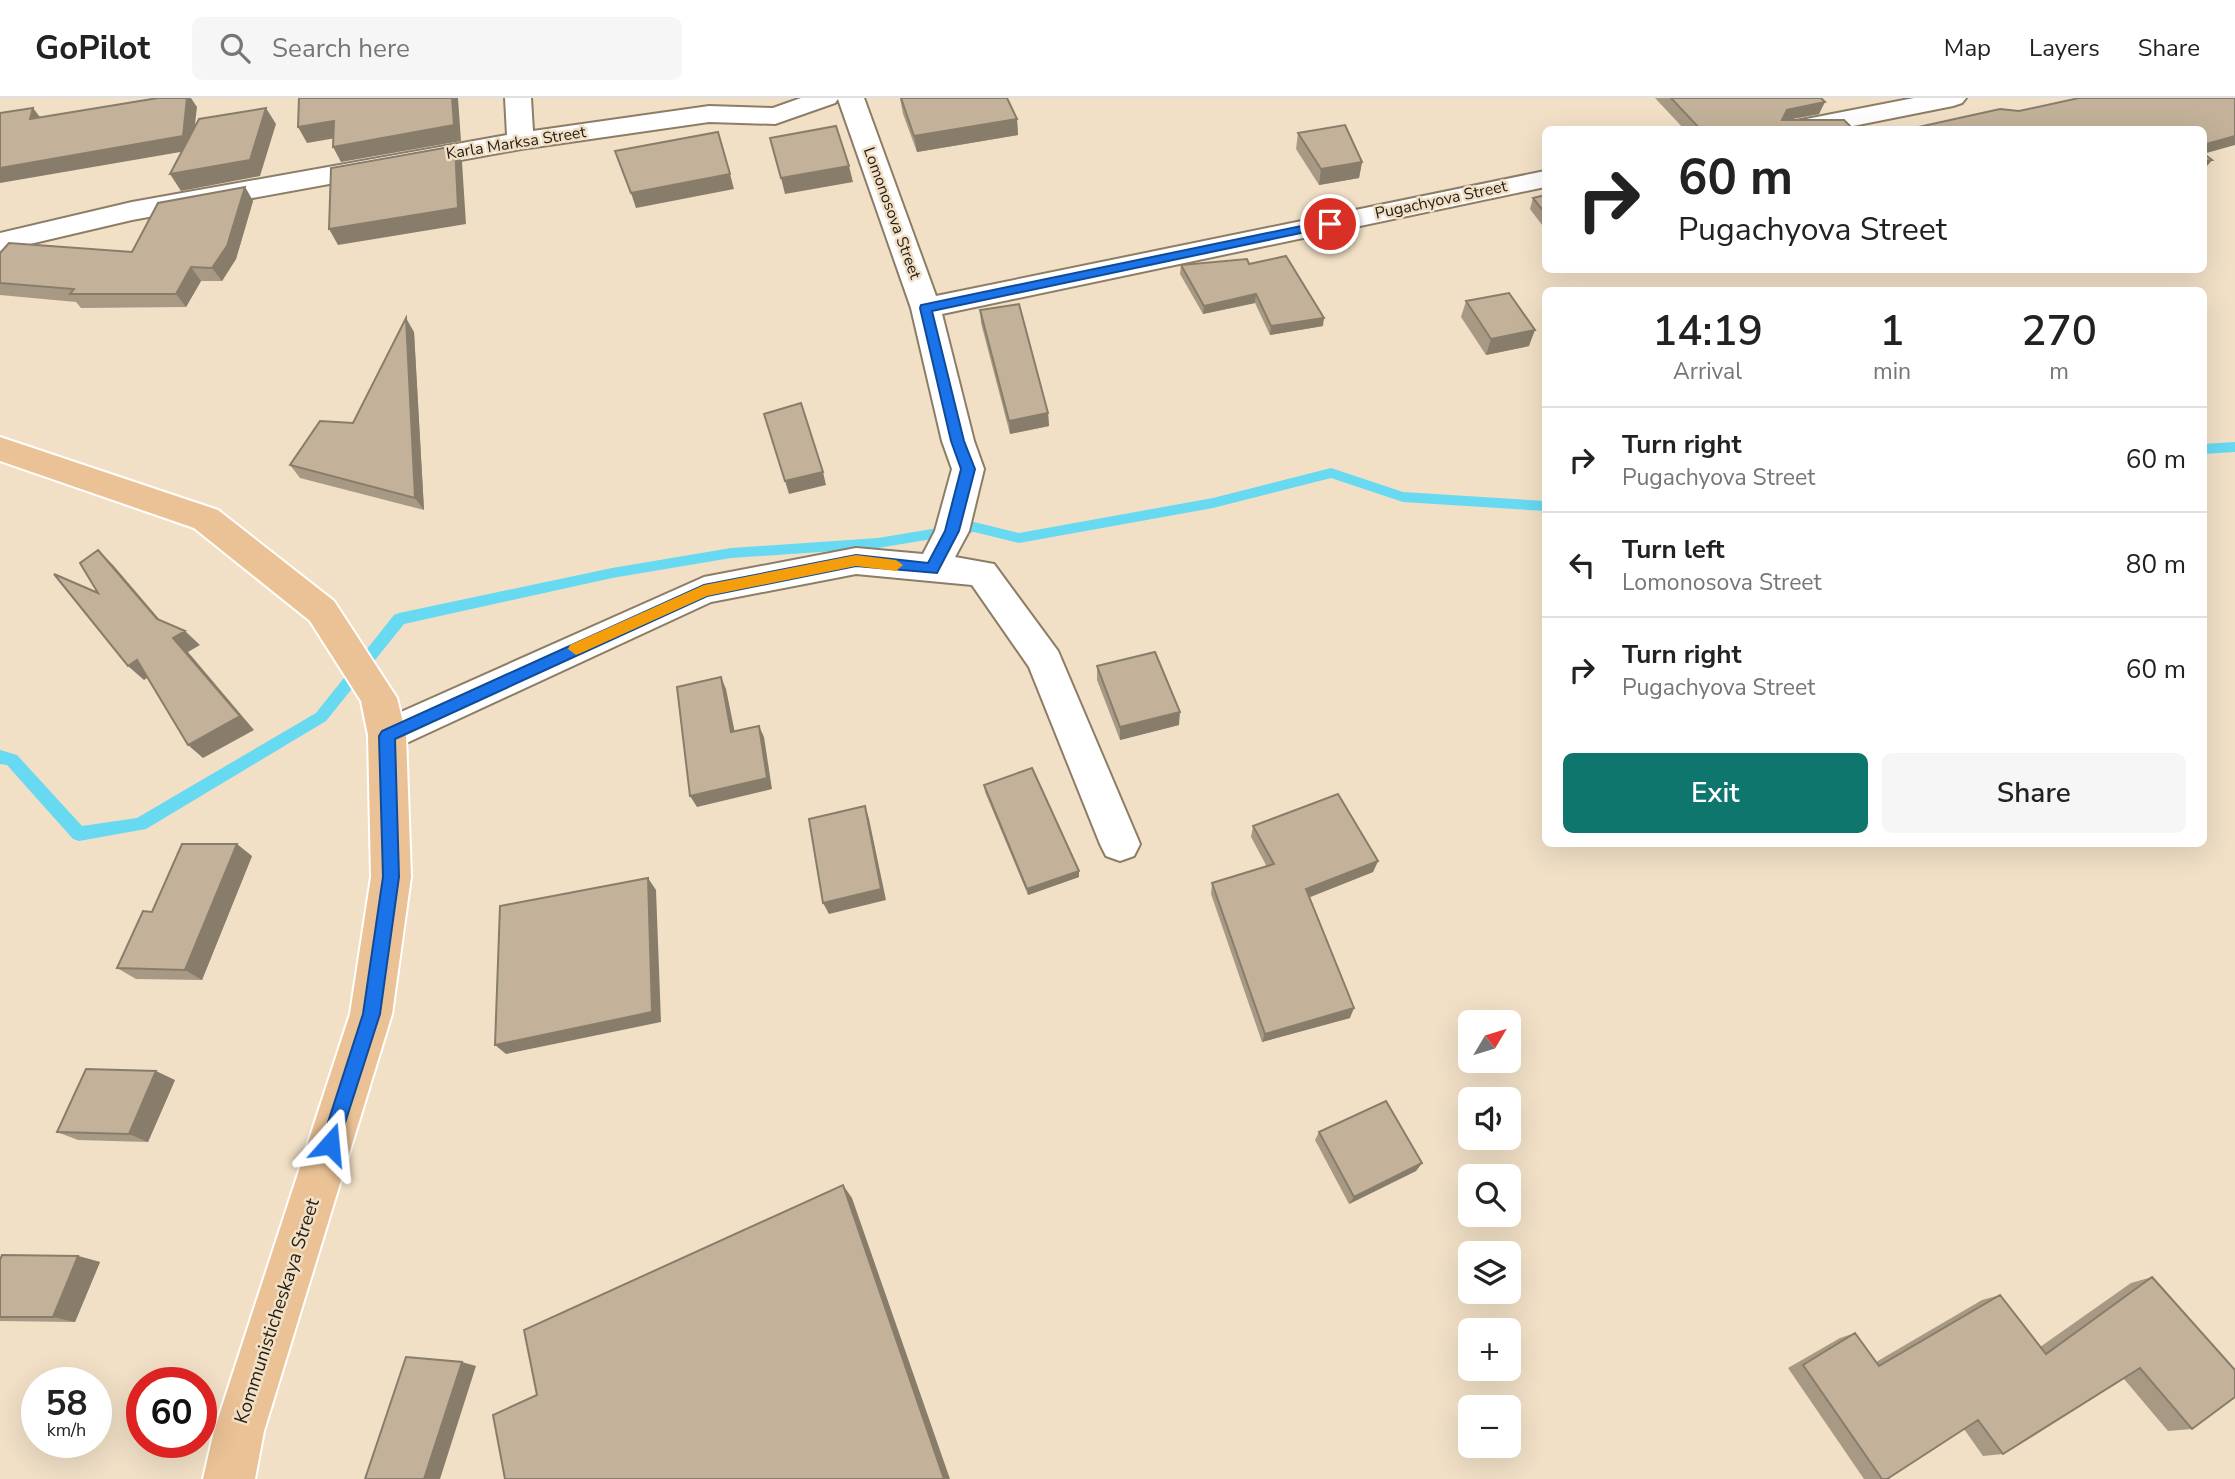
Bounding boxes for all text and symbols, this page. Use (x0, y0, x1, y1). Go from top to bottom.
search box (192, 17, 682, 80)
text: GoPilot (35, 26, 150, 71)
icon: search (216, 29, 254, 67)
text: Search here (272, 31, 410, 66)
text: Map (1944, 32, 1991, 64)
text: Layers (2029, 32, 2100, 64)
text: Share (2138, 32, 2200, 64)
street label: Karla Marksa Street (445, 121, 588, 165)
street label: Lomonosova Street (858, 144, 926, 282)
text: 60 m (1678, 144, 1793, 211)
icon: right (1563, 154, 1654, 245)
street label: Pugachyova Street (1373, 175, 1509, 225)
pin (1300, 194, 1360, 254)
icon: arrive (1311, 205, 1349, 243)
text: Pugachyova Street (1678, 208, 1947, 251)
text: 14:19 (1652, 303, 1763, 360)
text: 1 (1879, 303, 1905, 360)
text: 270 (2021, 303, 2097, 360)
text: Arrival (1673, 356, 1742, 387)
text: min (1873, 356, 1911, 387)
text: m (2049, 356, 2069, 387)
text: Turn right (1622, 427, 1741, 462)
icon: right (1563, 441, 1601, 479)
text: 60 m (2126, 442, 2186, 477)
text: Pugachyova Street (1622, 462, 1815, 493)
text: Turn left (1622, 532, 1725, 567)
icon: left (1563, 546, 1601, 584)
text: 80 m (2126, 547, 2186, 582)
text: Lomonosova Street (1622, 567, 1822, 598)
text: Turn right (1622, 637, 1741, 672)
icon: right (1563, 651, 1601, 689)
text: 60 m (2126, 652, 2186, 687)
text: Pugachyova Street (1622, 672, 1815, 703)
button: Exit (1563, 753, 1868, 833)
button: Share (1882, 753, 2186, 833)
north arrow (1458, 1010, 1521, 1073)
map controls (1458, 1010, 1521, 1458)
button: sound (1458, 1087, 1521, 1150)
position arrow (293, 1107, 367, 1181)
button: search (1458, 1164, 1521, 1227)
street label: Kommunisticheskaya Street (228, 1195, 326, 1427)
button: layers (1458, 1241, 1521, 1304)
button: + (1458, 1318, 1521, 1381)
speed limit sign: 60 (126, 1367, 217, 1458)
text: 58 (45, 1380, 88, 1427)
button: − (1458, 1395, 1521, 1458)
text: km/h (47, 1418, 86, 1442)

